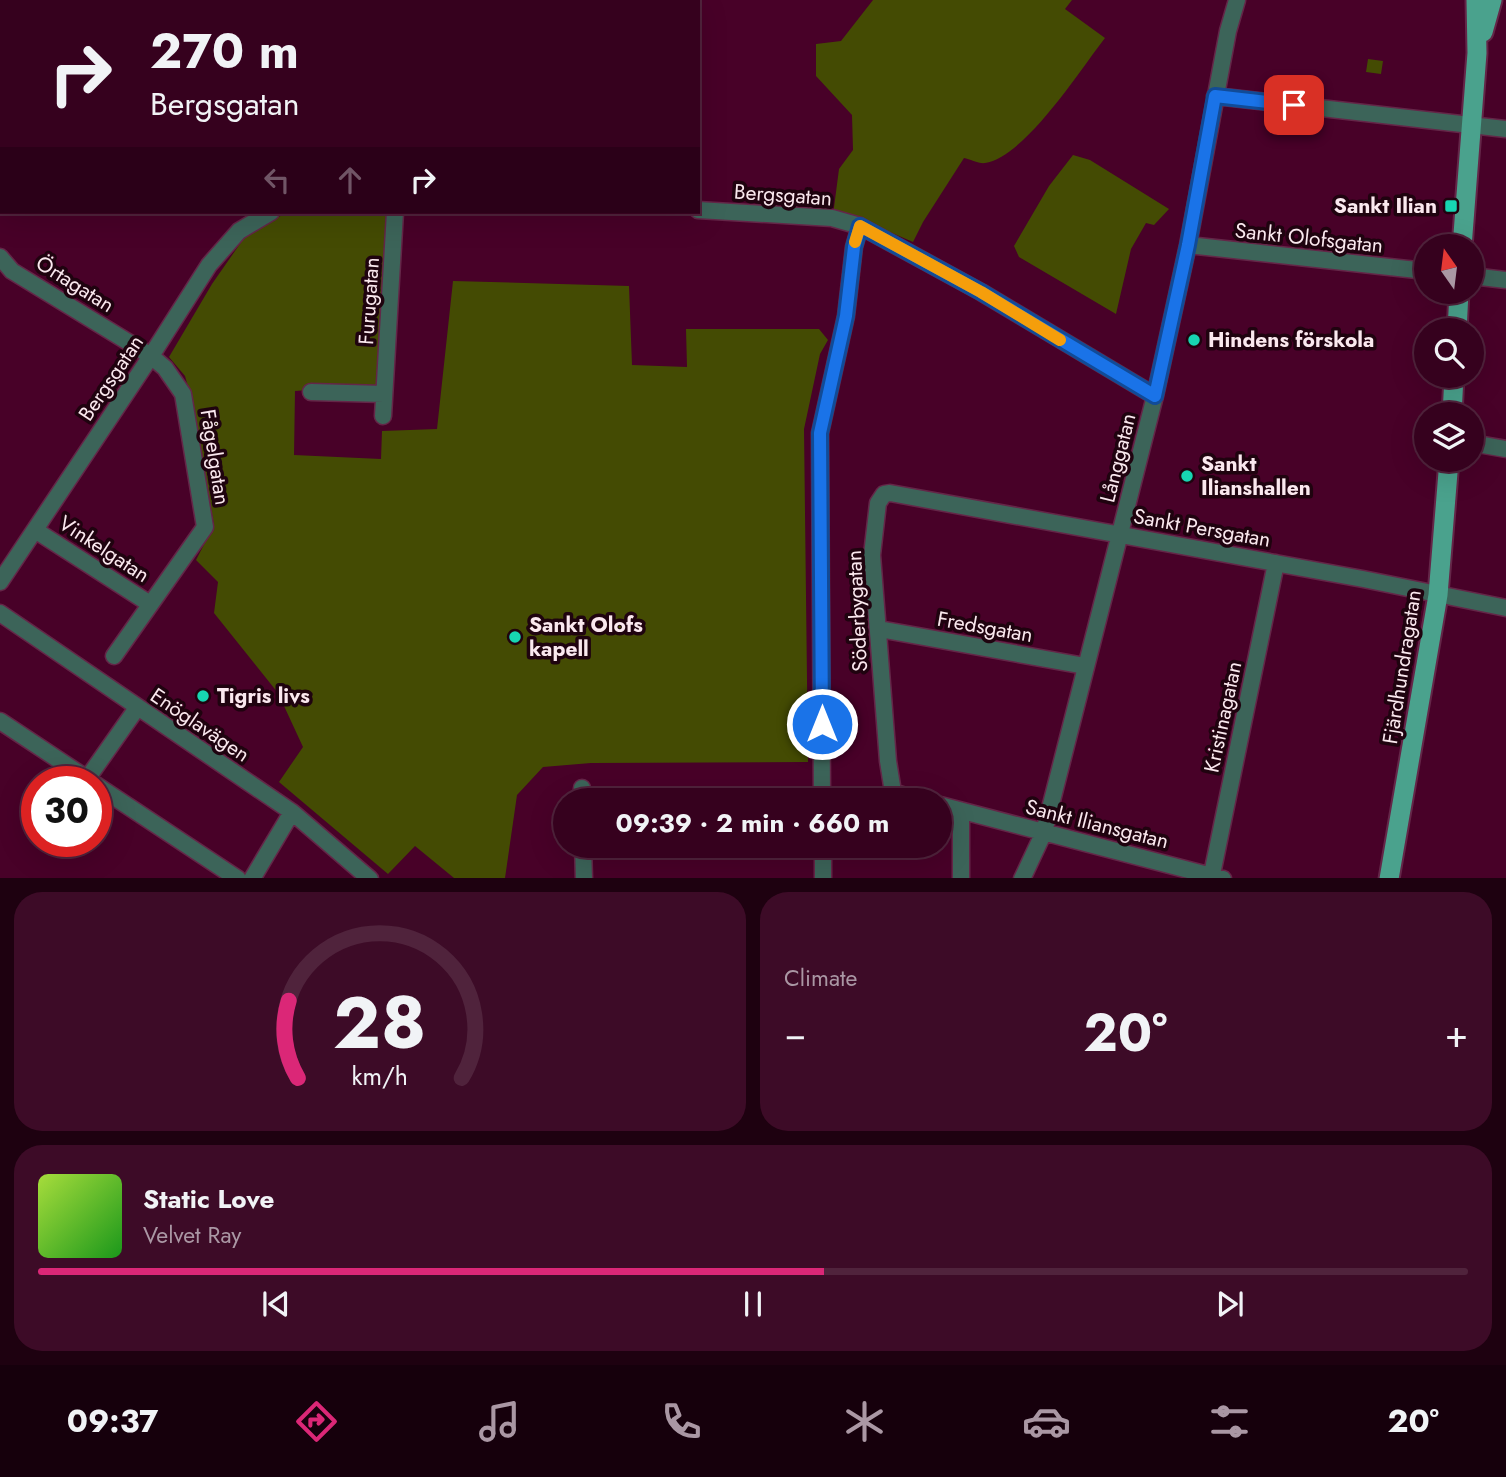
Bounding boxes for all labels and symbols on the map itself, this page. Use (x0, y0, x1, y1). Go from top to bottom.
pin (1264, 75, 1324, 135)
street label: Bergsgatan (733, 177, 833, 213)
place label: Sankt Ilian (1334, 191, 1437, 221)
marker: Sankt Ilian (1443, 198, 1459, 214)
street label: Sankt Olofsgatan (1233, 215, 1385, 261)
north arrow (1414, 234, 1484, 304)
street label: Örtagatan (30, 248, 120, 320)
street label: Furugatan (351, 256, 387, 346)
place label: Hindens förskola (1208, 325, 1374, 355)
street label: Bergsgatan (71, 329, 151, 427)
marker: Hindens förskola (1186, 332, 1202, 348)
street label: Fågelgatan (193, 407, 237, 507)
street label: Långgatan (1092, 410, 1144, 506)
place label: Sankt Ilianshallen (1201, 449, 1311, 503)
marker: Sankt Ilianshallen (1179, 468, 1195, 484)
street label: Sankt Persgatan (1131, 501, 1273, 555)
street label: Vinkelgatan (53, 508, 155, 590)
street label: Söderbygatan (839, 549, 875, 673)
street label: Fjärdhundragatan (1375, 588, 1429, 746)
street label: Fredsgatan (935, 604, 1035, 650)
place label: Sankt Olofs kapell (529, 610, 643, 664)
marker: Sankt Olofs kapell (507, 629, 523, 645)
street label: Kristinagatan (1197, 659, 1249, 775)
street label: Enöglavägen (144, 681, 256, 769)
place label: Tigris livs (217, 681, 310, 711)
position arrow (785, 687, 859, 761)
marker: Tigris livs (195, 688, 211, 704)
speed limit sign: 30 (21, 766, 112, 857)
street label: Sankt Iliansgatan (1022, 792, 1172, 856)

